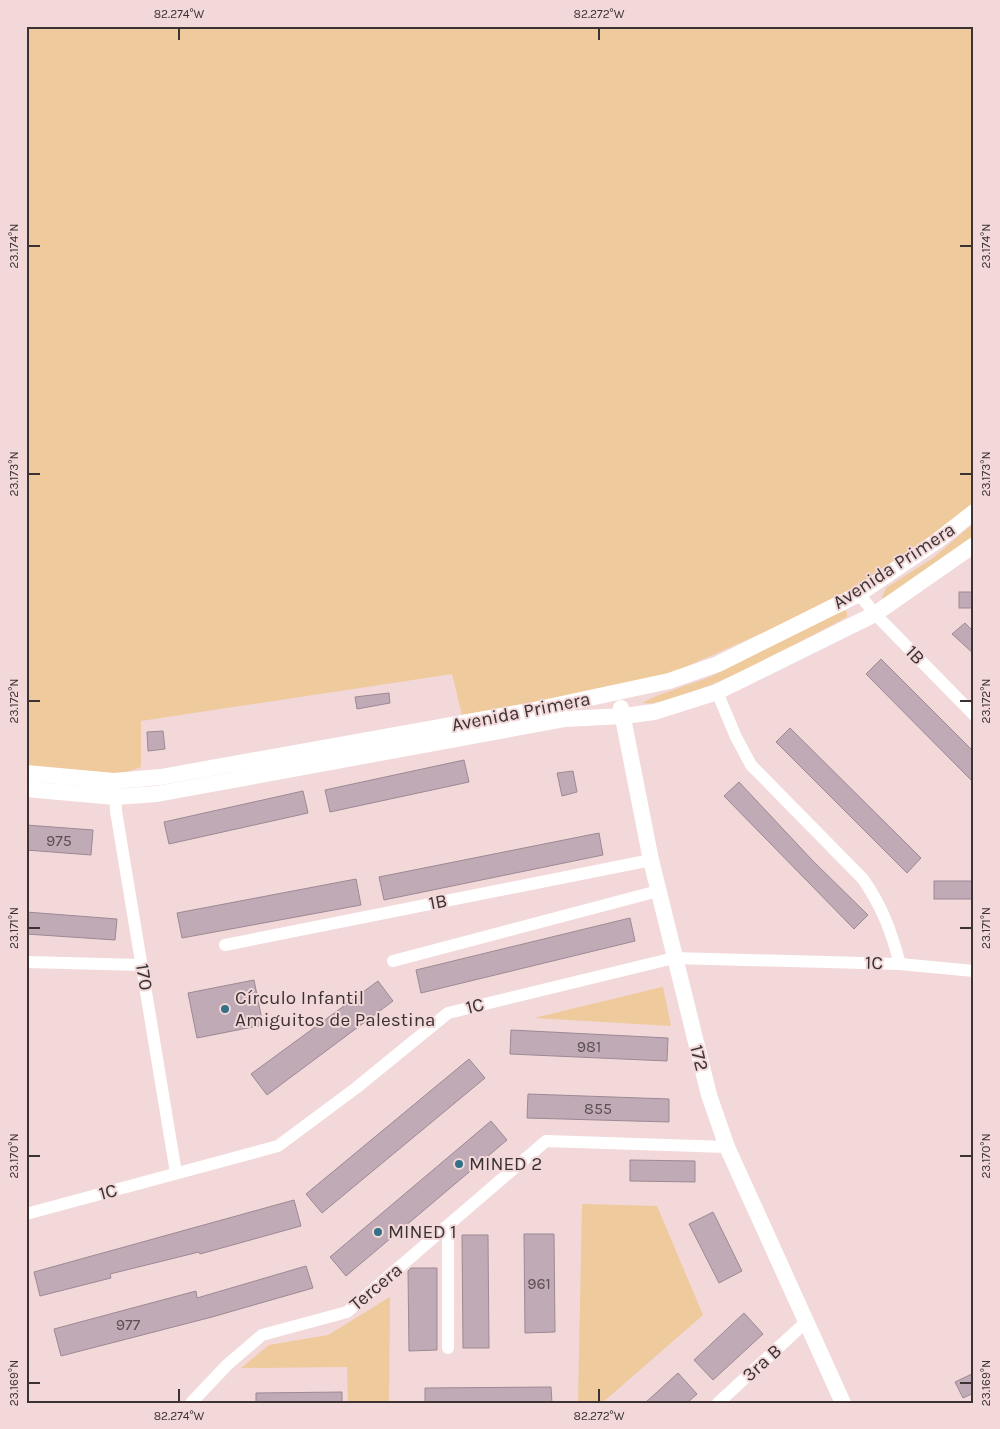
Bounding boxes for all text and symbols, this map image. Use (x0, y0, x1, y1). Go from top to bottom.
text: 82.274°W (154, 7, 205, 21)
text: 82.272°W (574, 7, 625, 21)
text: 23.174°N (7, 224, 21, 268)
text: 23.174°N (979, 224, 993, 268)
text: 23.173°N (7, 451, 21, 497)
text: 23.173°N (979, 451, 993, 497)
street label: Avenida Primera (829, 518, 959, 614)
street label: 1B (901, 641, 929, 669)
text: 23.172°N (7, 678, 21, 724)
text: 23.172°N (979, 678, 993, 724)
street label: Avenida Primera (450, 688, 592, 736)
house number: 975 (46, 831, 72, 850)
street label: 1B (427, 889, 449, 915)
text: 23.171°N (7, 907, 21, 949)
text: 23.171°N (979, 907, 993, 949)
street label: 1C (865, 952, 883, 974)
street label: 170 (131, 962, 157, 992)
place label: Círculo Infantil Amiguitos de Palestina (235, 987, 436, 1031)
street label: 1C (464, 993, 486, 1019)
marker: Círculo Infantil Amiguitos de Palestina (219, 1003, 231, 1015)
house number: 981 (577, 1037, 601, 1056)
street label: 172 (685, 1043, 713, 1073)
house number: 855 (584, 1099, 612, 1118)
text: 23.170°N (7, 1133, 21, 1179)
text: 23.170°N (979, 1133, 993, 1179)
place label: MINED 2 (469, 1153, 542, 1175)
marker: MINED 2 (453, 1158, 465, 1170)
street label: 1C (96, 1179, 120, 1205)
place label: MINED 1 (388, 1221, 456, 1243)
marker: MINED 1 (372, 1226, 384, 1238)
street label: Tercera (345, 1259, 407, 1315)
house number: 961 (527, 1274, 551, 1293)
house number: 977 (116, 1315, 141, 1334)
street label: 3ra B (738, 1340, 786, 1386)
text: 23.169°N (7, 1360, 21, 1406)
text: 23.169°N (979, 1360, 993, 1406)
text: 82.274°W (154, 1409, 205, 1423)
text: 82.272°W (574, 1409, 625, 1423)

